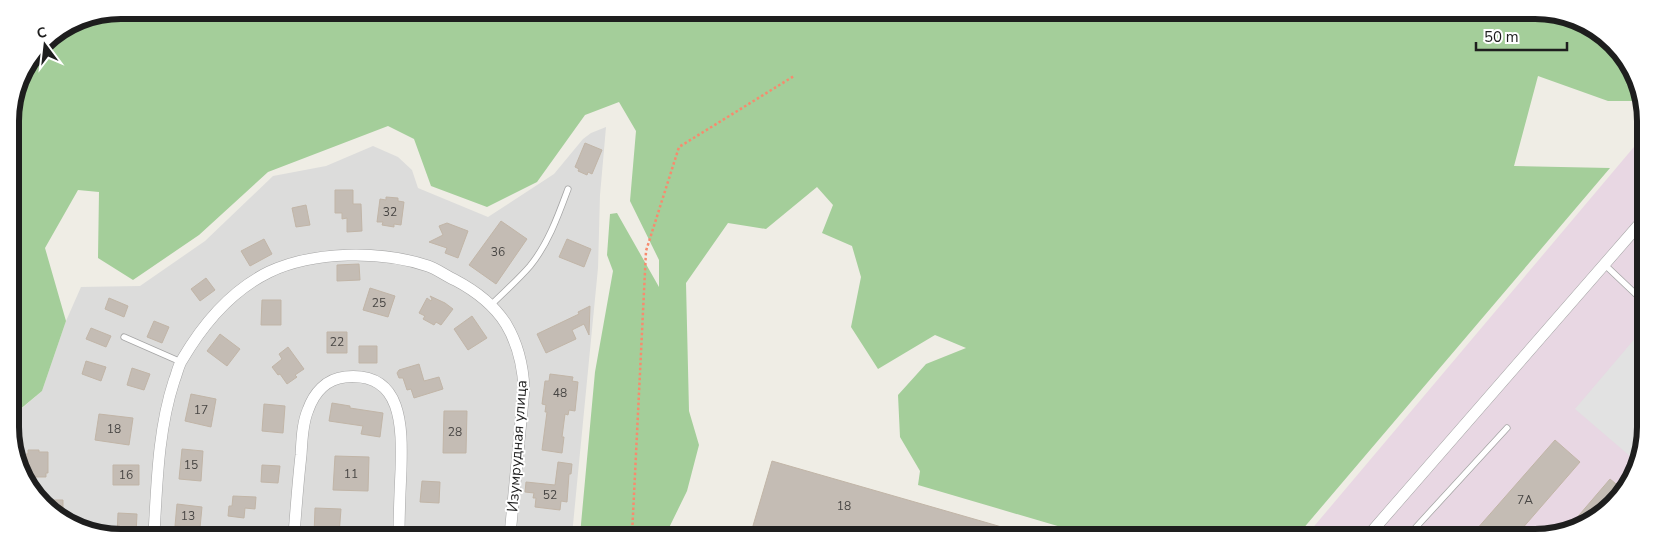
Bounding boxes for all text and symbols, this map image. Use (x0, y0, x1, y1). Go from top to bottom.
north arrow (20, 20, 70, 70)
scale bar (1476, 20, 1567, 52)
text: С (35, 22, 49, 43)
text: 50 m (1484, 27, 1519, 47)
house number: 32 (383, 204, 397, 220)
house number: 36 (491, 244, 505, 260)
house number: 25 (372, 295, 386, 311)
house number: 22 (330, 334, 344, 350)
street label: Изумрудная улица (502, 379, 532, 513)
house number: 48 (553, 385, 567, 401)
house number: 17 (194, 402, 208, 418)
house number: 18 (107, 421, 121, 437)
house number: 28 (448, 424, 462, 440)
house number: 15 (184, 457, 198, 473)
house number: 11 (344, 466, 358, 482)
house number: 16 (119, 467, 133, 483)
house number: 52 (543, 487, 557, 503)
house number: 7А (1517, 492, 1533, 508)
house number: 18 (837, 498, 851, 514)
house number: 13 (181, 508, 195, 524)

